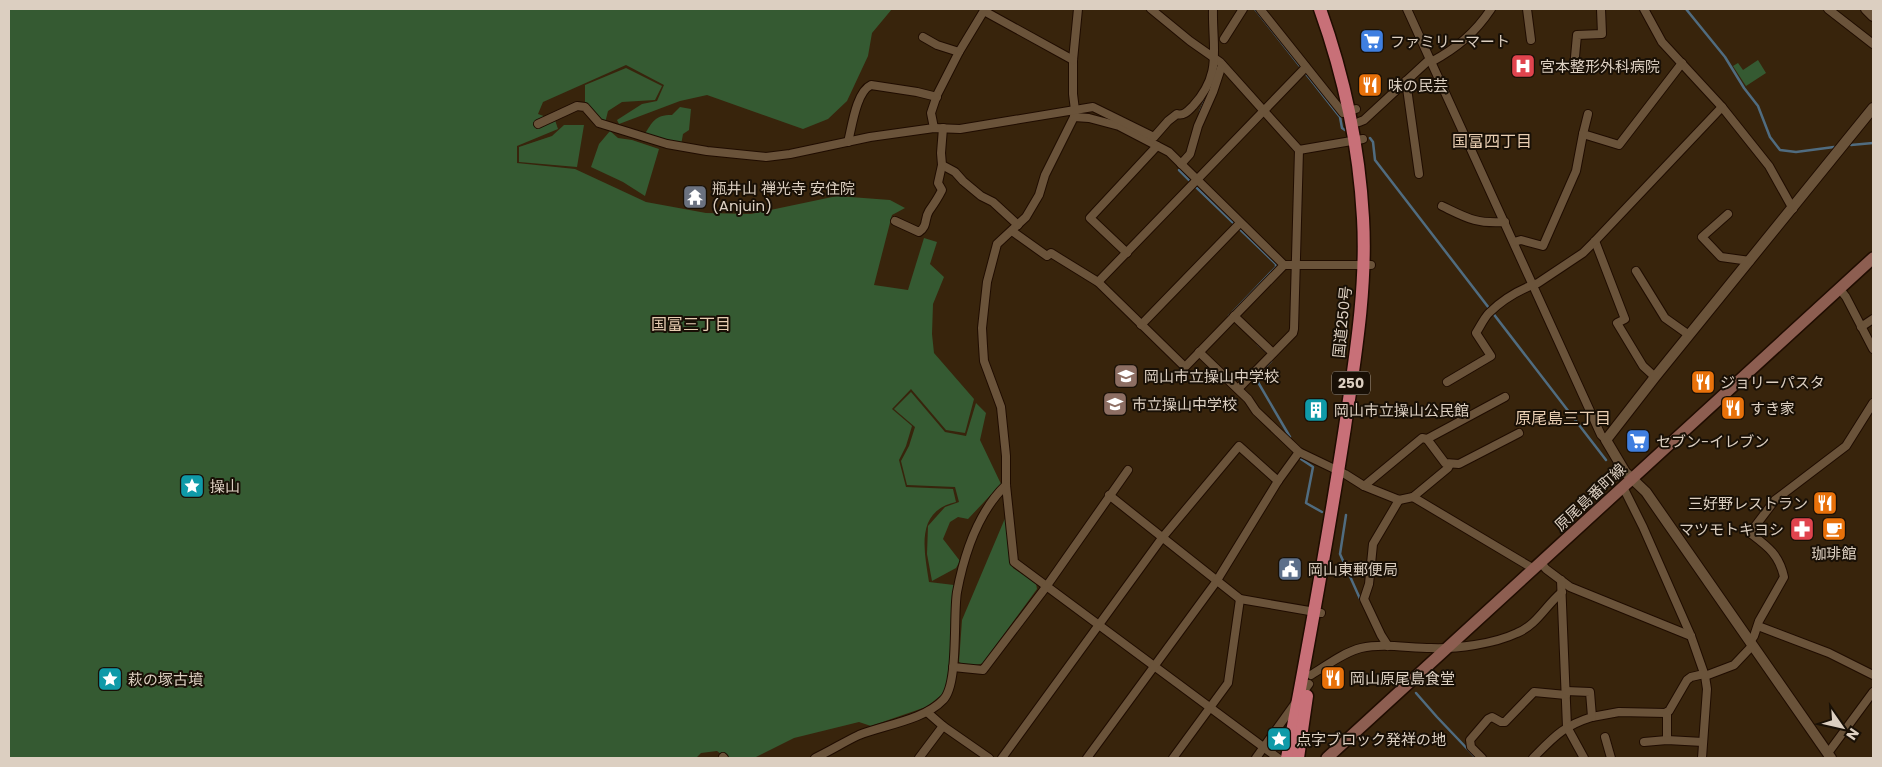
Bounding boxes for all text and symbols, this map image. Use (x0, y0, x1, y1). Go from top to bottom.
supermarket icon: ファミリーマート (1359, 28, 1385, 54)
place label: ファミリーマート (1390, 31, 1510, 52)
hospital icon: 宮本整形外科病院 (1510, 53, 1536, 79)
place label: 宮本整形外科病院 (1540, 56, 1660, 77)
restaurant icon: 味の民芸 (1357, 72, 1383, 98)
place label: 味の民芸 (1388, 75, 1448, 96)
district label: 国富四丁目 (1452, 130, 1532, 153)
place label: 瓶井山 禅光寺 安住院 (Anjuin) (712, 178, 855, 216)
temple icon: 瓶井山 禅光寺 安住院 (Anjuin) (682, 184, 708, 210)
street label: 国道250号 (1328, 285, 1356, 359)
district label: 国富三丁目 (651, 313, 731, 336)
school or university icon: 岡山市立操山中学校 (1113, 363, 1139, 389)
place label: 岡山市立操山中学校 (1144, 366, 1279, 387)
restaurant icon: ジョリーパスタ (1690, 369, 1716, 395)
road number: 250 (1332, 372, 1370, 394)
place label: ジョリーパスタ (1720, 372, 1825, 393)
school or university icon: 市立操山中学校 (1102, 391, 1128, 417)
place label: 市立操山中学校 (1132, 394, 1237, 415)
restaurant icon: すき家 (1720, 395, 1746, 421)
building icon: 岡山市立操山公民館 (1303, 397, 1329, 423)
place label: すき家 (1750, 398, 1795, 419)
place label: 岡山市立操山公民館 (1334, 400, 1469, 421)
district label: 原尾島三丁目 (1515, 407, 1611, 430)
supermarket icon: セブン-イレブン (1625, 428, 1651, 454)
place label: セブン-イレブン (1656, 431, 1769, 452)
street label: 原尾島番町線 (1550, 459, 1630, 535)
place icon: 操山 (179, 473, 205, 499)
place label: 操山 (210, 476, 240, 497)
restaurant icon: 三好野レストラン (1812, 490, 1838, 516)
place label: 三好野レストラン (1688, 493, 1808, 514)
pharmacy icon: マツモトキヨシ (1789, 516, 1815, 542)
cafe icon: 珈琲館 (1821, 516, 1847, 542)
place label: マツモトキヨシ (1679, 519, 1784, 540)
place label: 珈琲館 (1811, 543, 1857, 564)
public building icon: 岡山東郵便局 (1277, 556, 1303, 582)
place label: 岡山東郵便局 (1308, 559, 1398, 580)
restaurant icon: 岡山原尾島食堂 (1320, 665, 1346, 691)
place icon: 萩の塚古墳 (97, 666, 123, 692)
place label: 岡山原尾島食堂 (1350, 668, 1455, 689)
place label: 萩の塚古墳 (128, 669, 203, 690)
north arrow (1817, 702, 1867, 752)
text: N (1842, 724, 1864, 744)
place icon: 点字ブロック発祥の地 (1266, 726, 1292, 752)
place label: 点字ブロック発祥の地 (1296, 729, 1446, 750)

